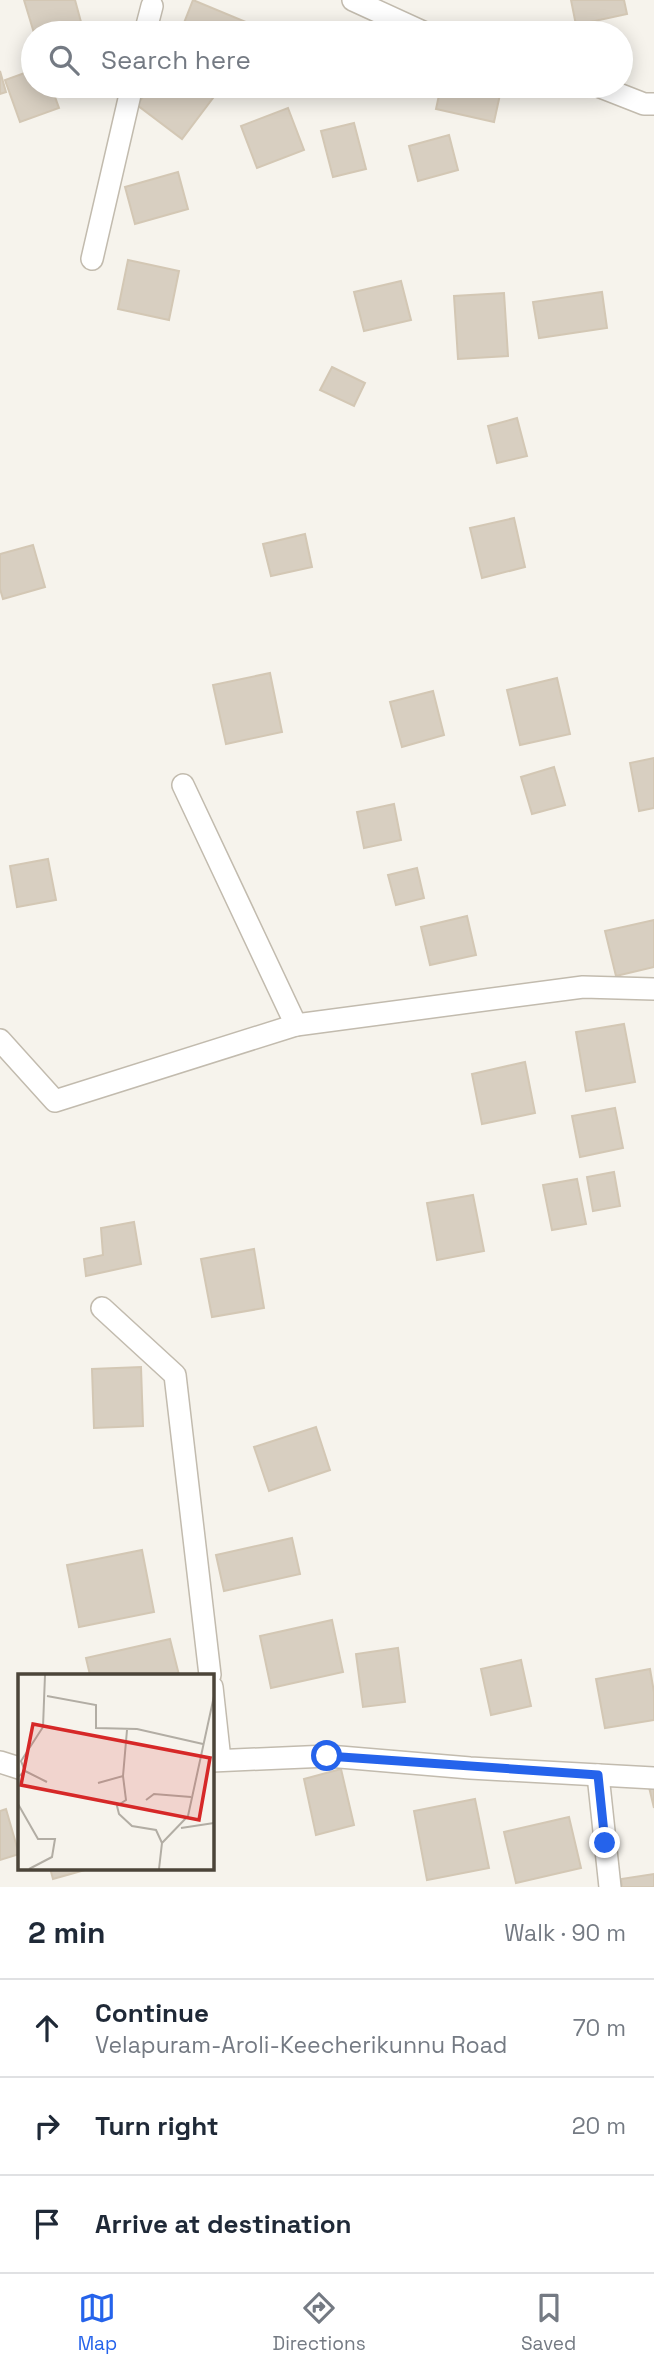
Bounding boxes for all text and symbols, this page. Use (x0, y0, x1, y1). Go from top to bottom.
search box (21, 21, 633, 98)
icon: search (45, 41, 83, 79)
text: Search here (101, 43, 251, 77)
inset map (18, 1674, 214, 1870)
route start (311, 1740, 342, 1771)
route end (589, 1827, 620, 1858)
text: 2 min (28, 1913, 106, 1952)
text: Walk · 90 m (504, 1918, 626, 1948)
text: Continue (95, 1996, 209, 2030)
icon: ahead (28, 2009, 66, 2047)
text: 70 m (573, 2013, 626, 2043)
text: Velapuram-Aroli-Keecherikunnu Road (95, 2030, 507, 2060)
icon: right (28, 2107, 66, 2145)
text: Turn right (95, 2109, 219, 2143)
text: 20 m (572, 2111, 626, 2141)
icon: arrive (28, 2205, 66, 2243)
text: Arrive at destination (95, 2207, 352, 2241)
tab: Map (78, 2289, 117, 2356)
tab: Directions (273, 2289, 366, 2356)
tab: Saved (521, 2289, 576, 2356)

